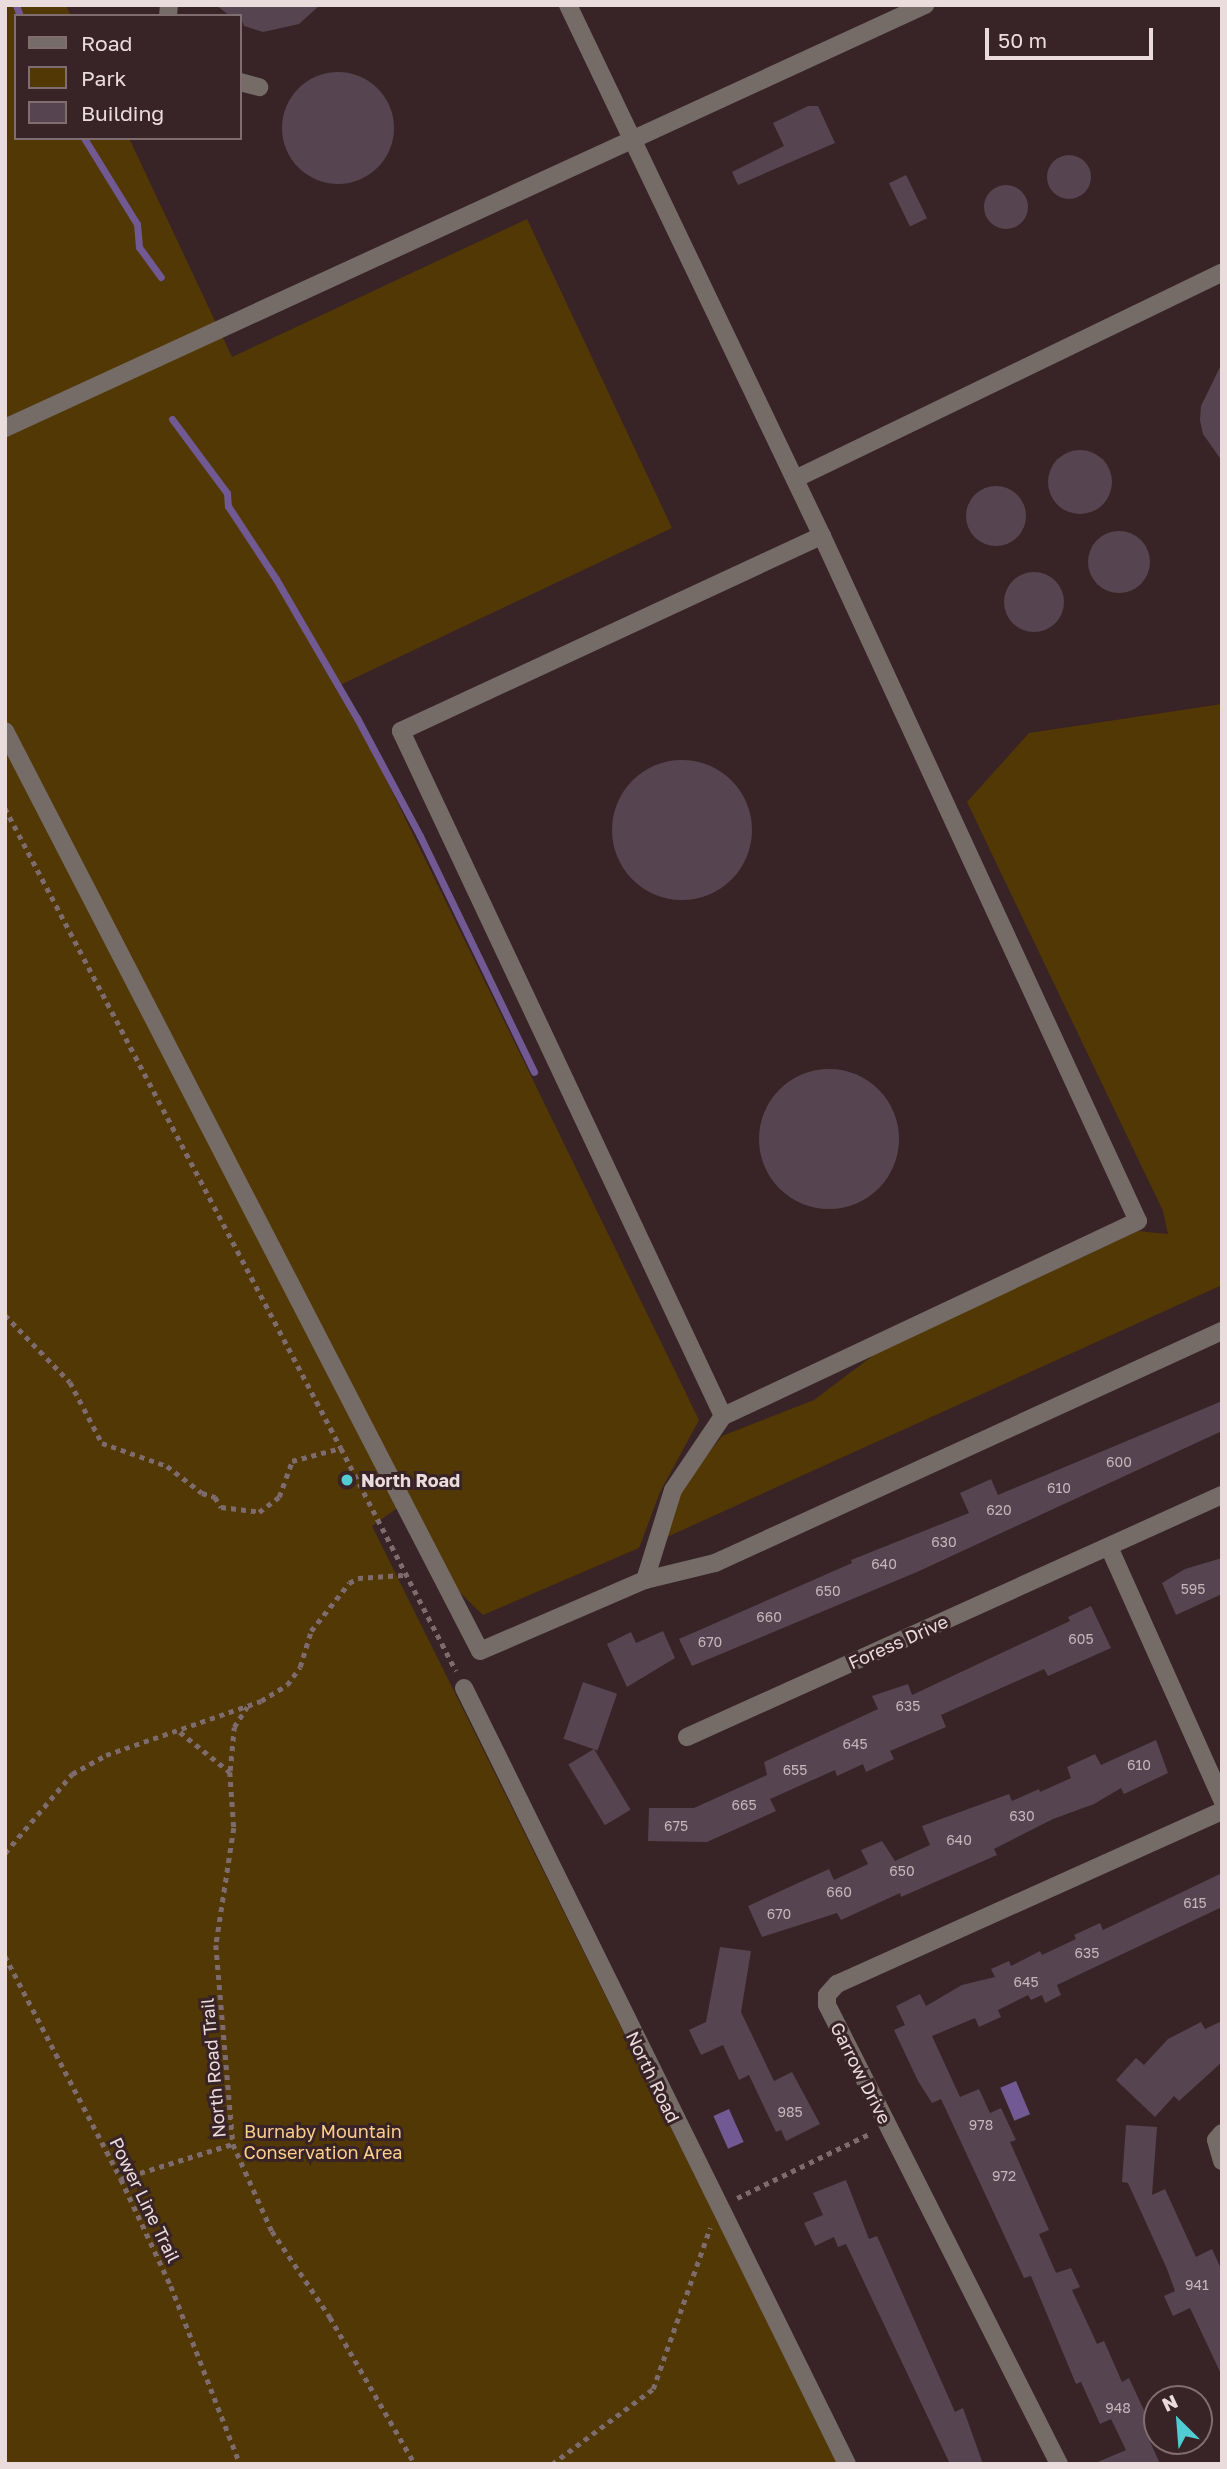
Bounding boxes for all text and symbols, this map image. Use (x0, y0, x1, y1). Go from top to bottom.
legend (14, 14, 242, 140)
scale bar (989, 14, 1157, 58)
text: 50 m (998, 27, 1047, 53)
text: Road (81, 30, 132, 56)
text: Park (81, 65, 126, 91)
text: Building (81, 100, 164, 126)
house number: 600 (1106, 1454, 1132, 1470)
place label: North Road (361, 1469, 460, 1491)
marker: North Road (339, 1472, 355, 1488)
house number: 610 (1047, 1480, 1071, 1496)
house number: 620 (986, 1502, 1012, 1518)
house number: 630 (931, 1534, 957, 1550)
house number: 640 (871, 1556, 897, 1572)
house number: 595 (1181, 1581, 1205, 1597)
house number: 650 (815, 1583, 841, 1599)
house number: 660 (756, 1609, 782, 1625)
street label: Foress Drive (845, 1610, 951, 1674)
house number: 605 (1068, 1631, 1094, 1647)
house number: 670 (698, 1634, 722, 1650)
house number: 635 (896, 1698, 920, 1714)
house number: 645 (842, 1736, 868, 1752)
house number: 610 (1127, 1757, 1151, 1773)
house number: 655 (783, 1762, 807, 1778)
house number: 665 (731, 1797, 757, 1813)
house number: 630 (1009, 1808, 1035, 1824)
house number: 675 (664, 1818, 688, 1834)
house number: 640 (946, 1832, 972, 1848)
house number: 650 (889, 1863, 915, 1879)
house number: 660 (826, 1884, 852, 1900)
house number: 615 (1183, 1895, 1207, 1911)
house number: 670 (767, 1906, 791, 1922)
house number: 635 (1075, 1945, 1099, 1961)
house number: 645 (1013, 1974, 1039, 1990)
street label: North Road Trail (196, 1997, 230, 2139)
street label: Garrow Drive (826, 2019, 896, 2127)
street label: North Road (622, 2028, 684, 2126)
house number: 985 (777, 2104, 803, 2120)
house number: 978 (969, 2117, 993, 2133)
park label: Burnaby Mountain Conservation Area (243, 2121, 403, 2164)
street label: Power Line Trail (105, 2134, 185, 2266)
house number: 972 (992, 2168, 1016, 2184)
house number: 941 (1185, 2277, 1209, 2293)
north arrow (1143, 2385, 1213, 2455)
text: N (1158, 2389, 1181, 2416)
house number: 948 (1105, 2400, 1131, 2416)

